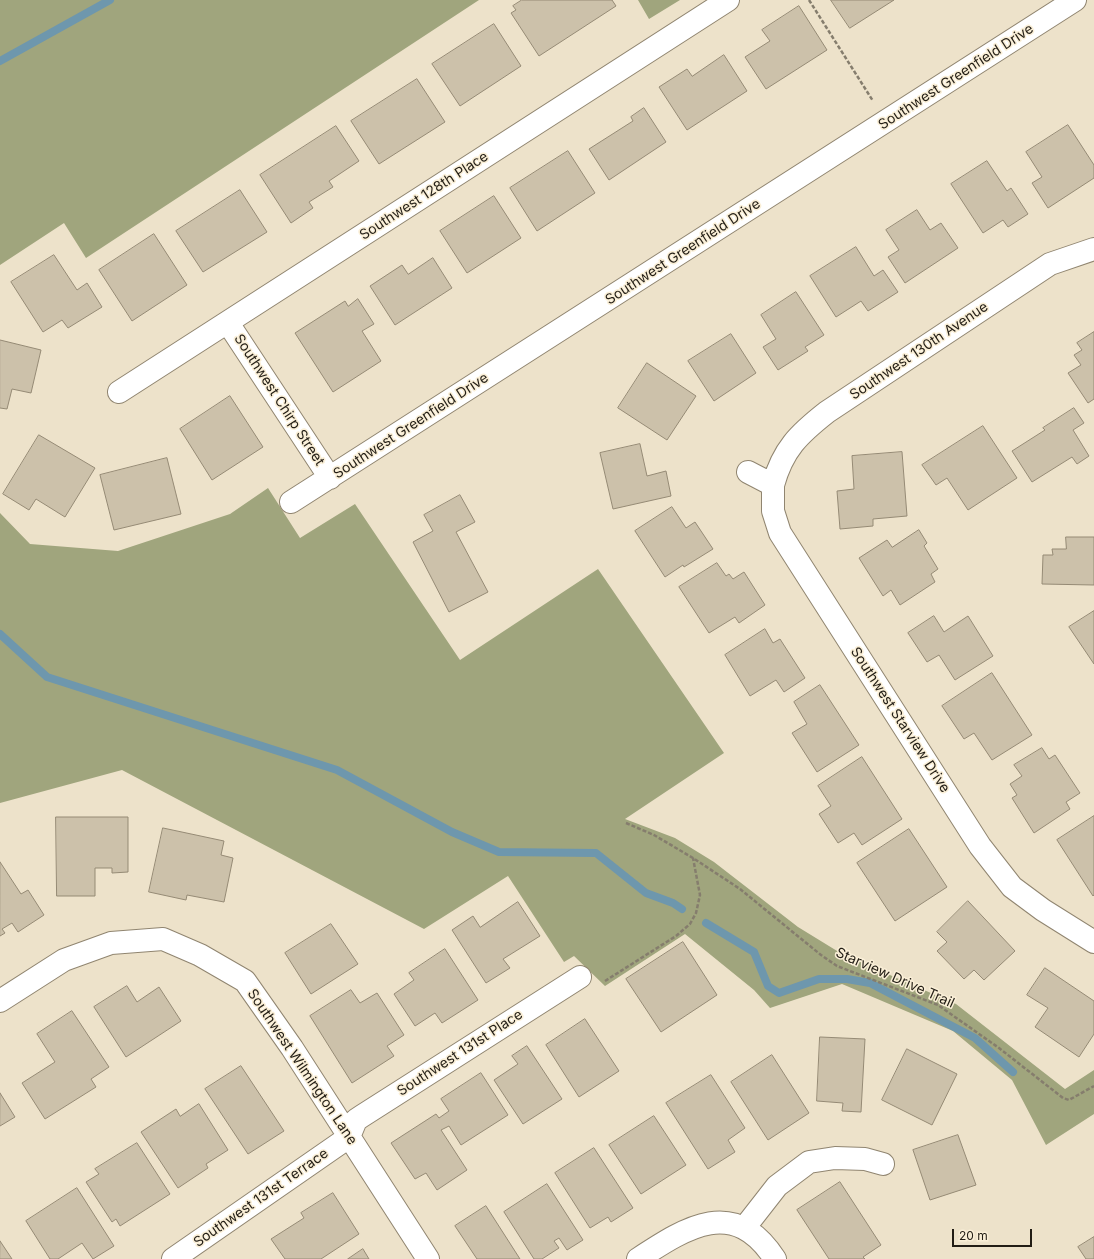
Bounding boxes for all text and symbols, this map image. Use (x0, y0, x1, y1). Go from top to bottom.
street label: Southwest Greenfield Drive (875, 21, 1037, 133)
street label: Southwest 128th Place (357, 148, 491, 244)
street label: Southwest Greenfield Drive (602, 196, 764, 308)
street label: Southwest 130th Avenue (847, 298, 991, 404)
street label: Southwest Chirp Street (230, 331, 328, 469)
street label: Southwest Greenfield Drive (330, 370, 492, 482)
street label: Southwest Starview Drive (847, 644, 953, 796)
street label: Starview Drive Trail (833, 944, 957, 1012)
street label: Southwest Wilmington Lane (244, 986, 360, 1148)
street label: Southwest 131st Place (394, 1006, 526, 1100)
street label: Southwest 131st Terrace (190, 1145, 332, 1251)
scale bar (954, 1221, 1034, 1247)
text: 20 m (959, 1228, 988, 1243)

